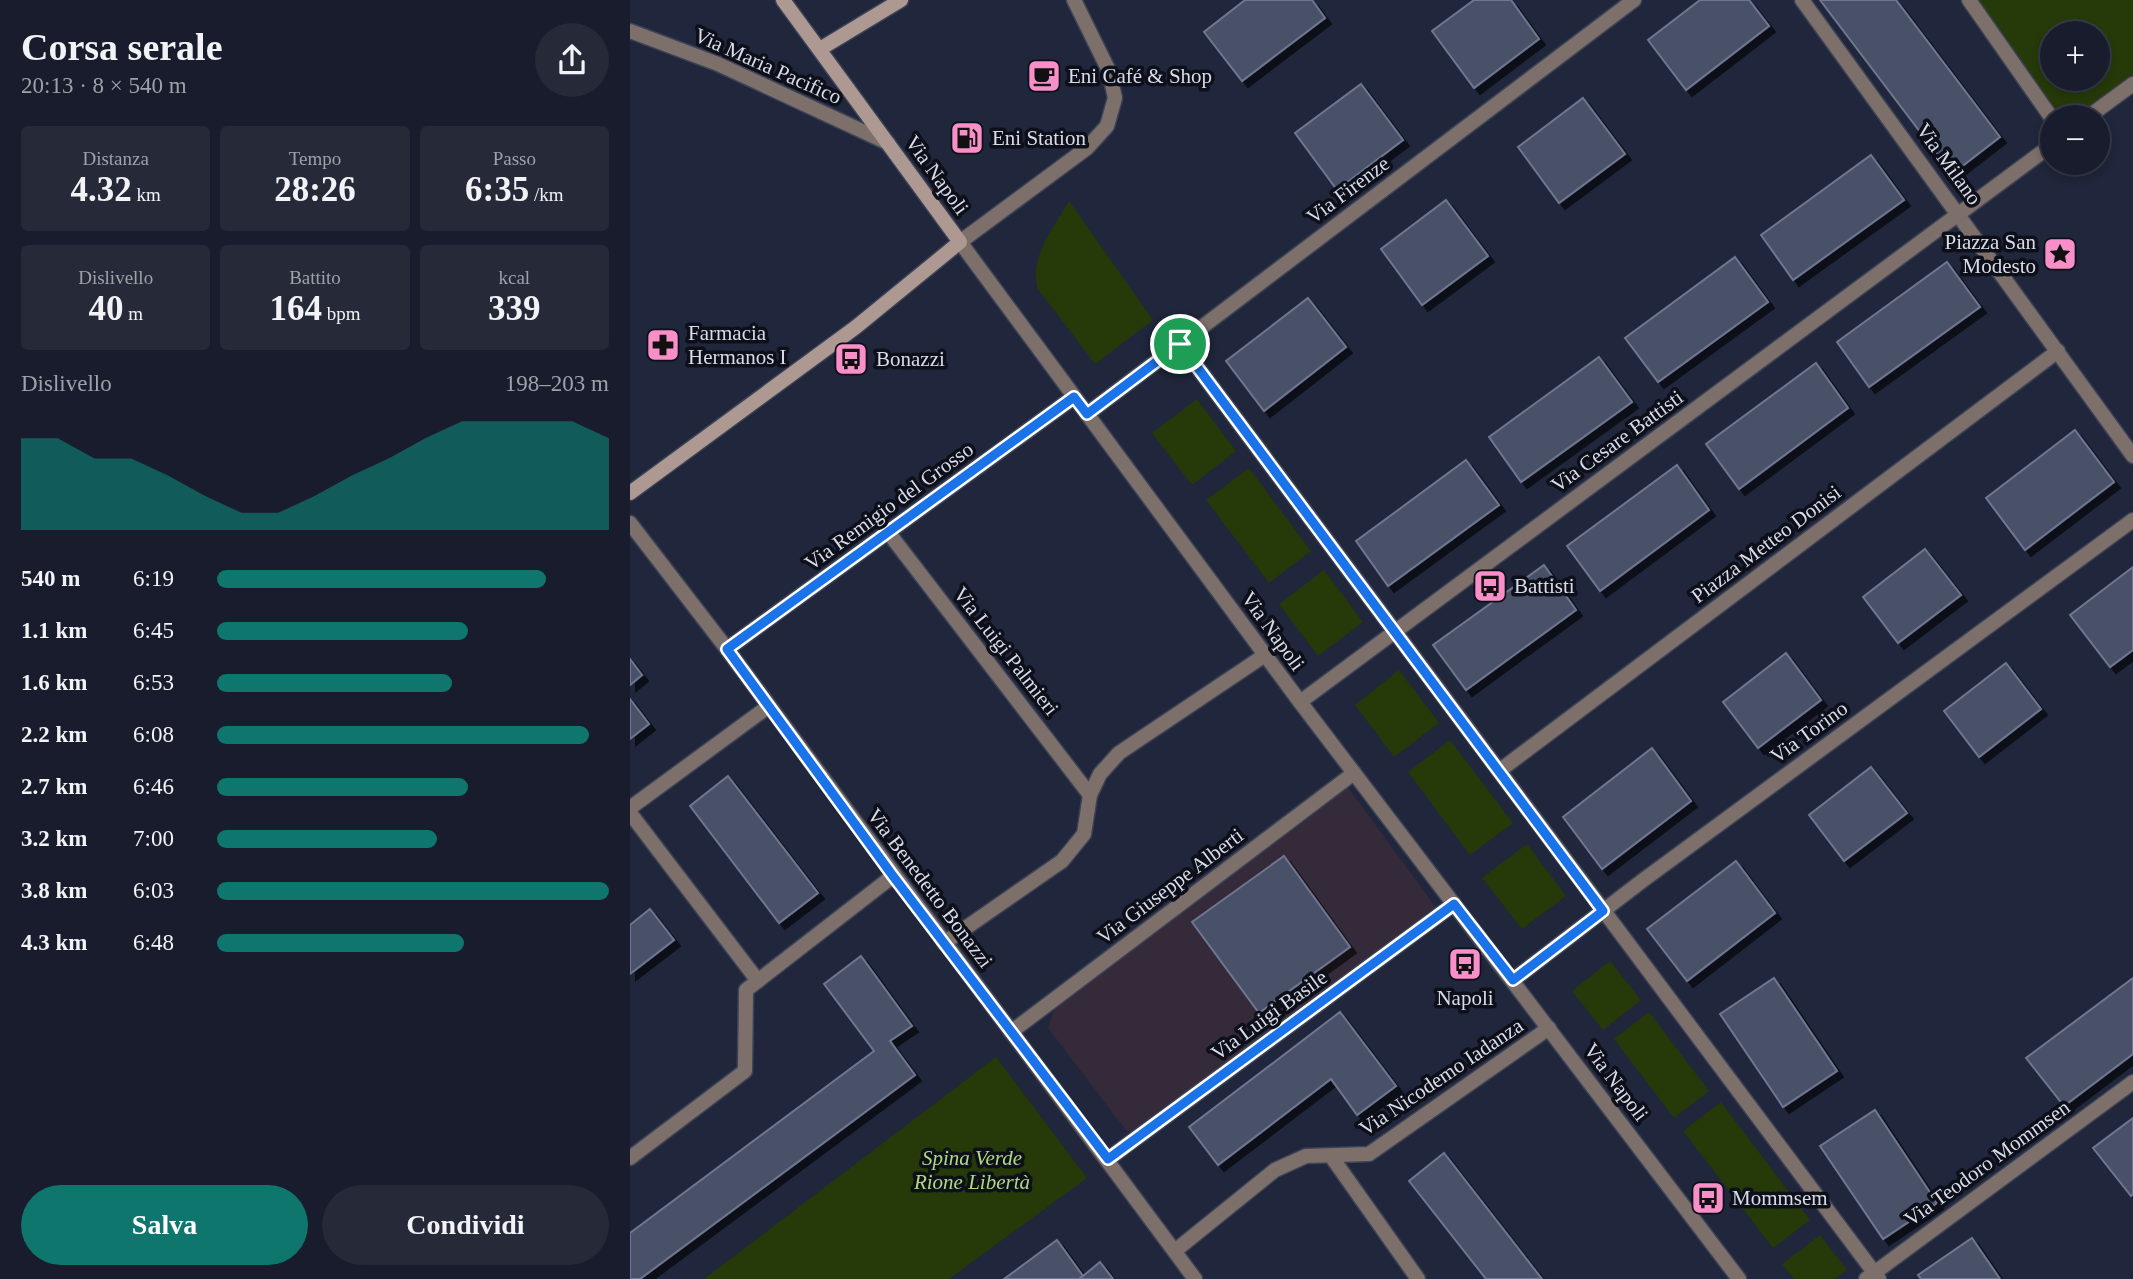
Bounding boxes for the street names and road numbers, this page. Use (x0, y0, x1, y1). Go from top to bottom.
street label: Via Maria Pacifico (691, 23, 845, 109)
street label: Via Milano (1911, 119, 1987, 209)
street label: Via Napoli (900, 131, 974, 219)
street label: Via Firenze (1302, 151, 1394, 229)
street label: Via Cesare Battisti (1546, 385, 1688, 497)
street label: Via Remigio del Grosso (800, 437, 978, 575)
street label: Piazza Metteo Donisi (1687, 480, 1846, 608)
street label: Via Luigi Palmieri (948, 582, 1064, 720)
street label: Via Napoli (1236, 587, 1310, 675)
street label: Via Torino (1766, 696, 1852, 768)
street label: Via Benedetto Bonazzi (862, 804, 998, 973)
street label: Via Giuseppe Alberti (1092, 823, 1248, 949)
street label: Via Luigi Basile (1206, 965, 1332, 1065)
street label: Via Nicodemo Iadanza (1355, 1013, 1528, 1141)
street label: Via Napoli (1579, 1038, 1653, 1126)
street label: Via Teodoro Mommsen (1900, 1095, 2075, 1231)

